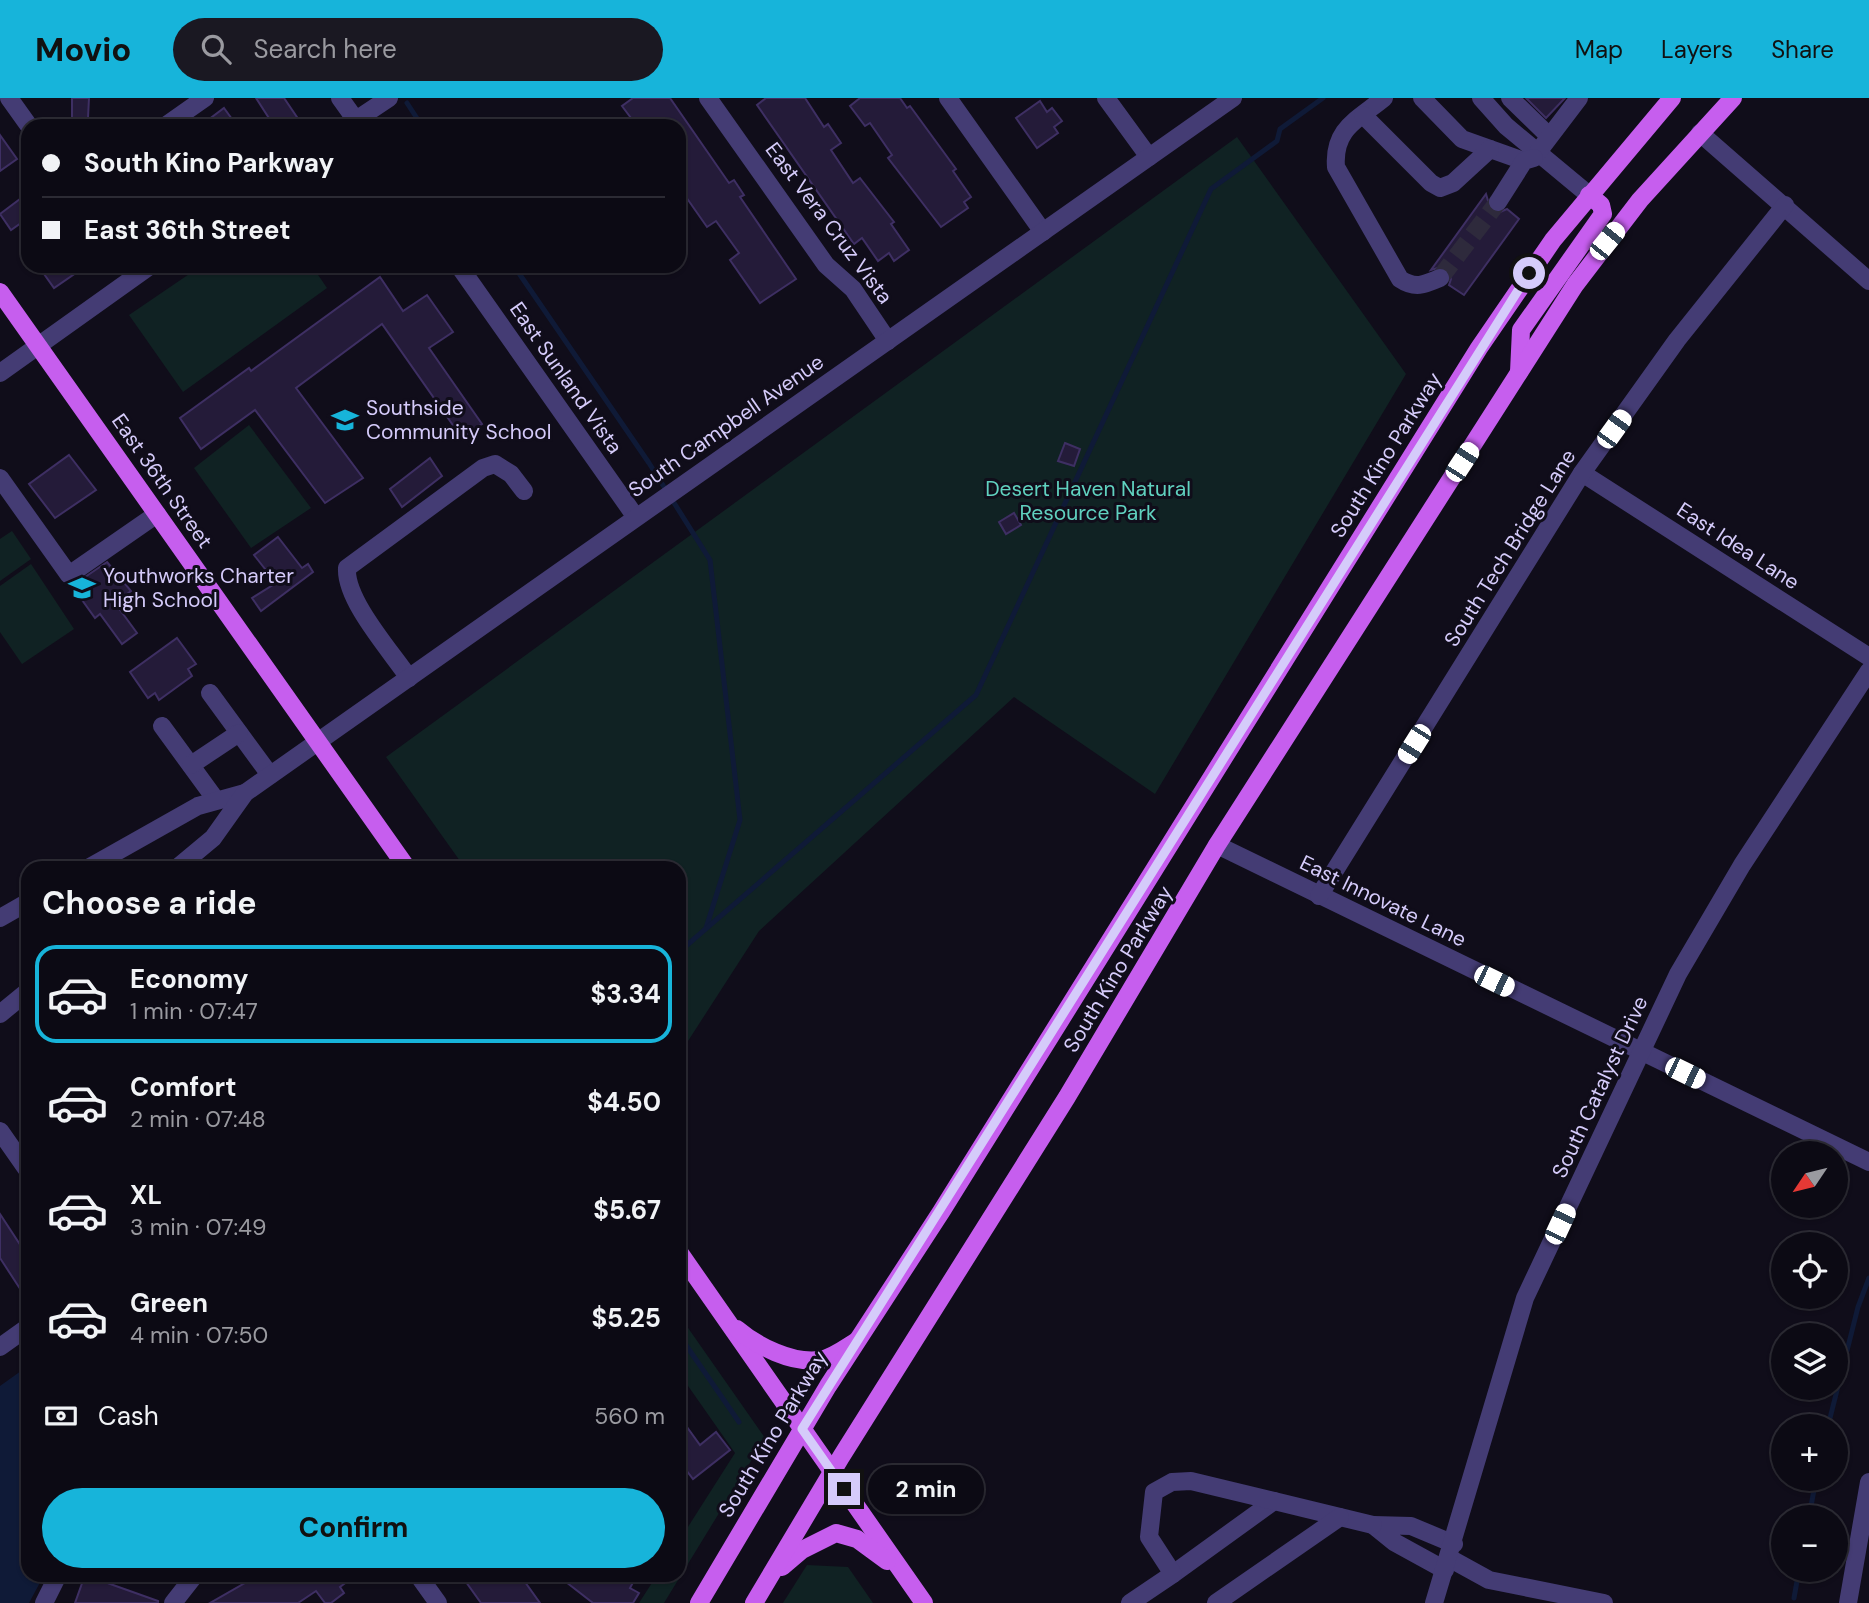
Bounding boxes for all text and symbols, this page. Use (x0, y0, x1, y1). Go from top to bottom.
search box (173, 18, 663, 81)
text: Movio (35, 28, 131, 71)
icon: search (197, 30, 235, 68)
text: Search here (253, 32, 397, 66)
text: Map (1575, 34, 1623, 65)
text: Layers (1661, 34, 1733, 65)
text: Share (1771, 34, 1834, 65)
street label: East Vera Cruz Vista (759, 137, 899, 309)
text: South Kino Parkway (84, 146, 334, 180)
text: East 36th Street (84, 213, 291, 247)
car (1586, 218, 1629, 264)
route start (1513, 257, 1545, 289)
street label: East Sunland Vista (503, 297, 629, 459)
street label: South Campbell Avenue (623, 348, 829, 504)
street label: South Kino Parkway (1324, 367, 1448, 543)
place label: Southside Community School (366, 394, 551, 446)
school or university icon: Southside Community School (330, 405, 360, 435)
car (1594, 406, 1635, 452)
street label: East 36th Street (105, 408, 219, 554)
car (1442, 439, 1483, 485)
street label: South Tech Bridge Lane (1438, 444, 1582, 652)
park label: Desert Haven Natural Resource Park (985, 475, 1191, 527)
street label: East Idea Lane (1671, 496, 1805, 596)
place label: Youthworks Charter High School (103, 562, 294, 614)
school or university icon: Youthworks Charter High School (67, 573, 97, 603)
car (1394, 721, 1435, 767)
street label: East Innovate Lane (1295, 849, 1471, 953)
street label: South Kino Parkway (1057, 880, 1179, 1058)
text: Choose a ride (42, 882, 257, 924)
text: Economy (130, 962, 248, 996)
car (1471, 962, 1518, 1000)
icon: car (46, 963, 109, 1026)
text: $3.34 (590, 977, 661, 1011)
street label: South Catalyst Drive (1546, 991, 1655, 1183)
text: 1 min · 07:47 (130, 996, 258, 1026)
car (1662, 1054, 1709, 1092)
text: Comfort (130, 1070, 236, 1104)
icon: car (46, 1071, 109, 1134)
text: $4.50 (587, 1085, 661, 1119)
text: 2 min · 07:48 (130, 1104, 266, 1134)
north arrow (1771, 1141, 1848, 1218)
map controls (1771, 1141, 1848, 1582)
text: XL (130, 1178, 162, 1212)
icon: car (46, 1179, 109, 1242)
text: $5.67 (593, 1193, 661, 1227)
car (1542, 1201, 1579, 1247)
text: 3 min · 07:49 (130, 1212, 266, 1242)
button: locate (1771, 1232, 1848, 1309)
text: Green (130, 1286, 208, 1320)
icon: car (46, 1287, 109, 1350)
text: $5.25 (591, 1301, 661, 1335)
text: 4 min · 07:50 (130, 1320, 268, 1350)
button: layers (1771, 1323, 1848, 1400)
street label: South Kino Parkway (712, 1345, 834, 1523)
icon: cash (42, 1397, 80, 1435)
text: Cash (98, 1399, 159, 1433)
text: 560 m (594, 1401, 665, 1431)
button: + (1771, 1414, 1848, 1491)
callout: 2 min (868, 1464, 984, 1514)
route end (828, 1473, 860, 1505)
text: 2 min (896, 1474, 956, 1504)
button: Confirm (42, 1488, 665, 1568)
button: − (1771, 1505, 1848, 1582)

